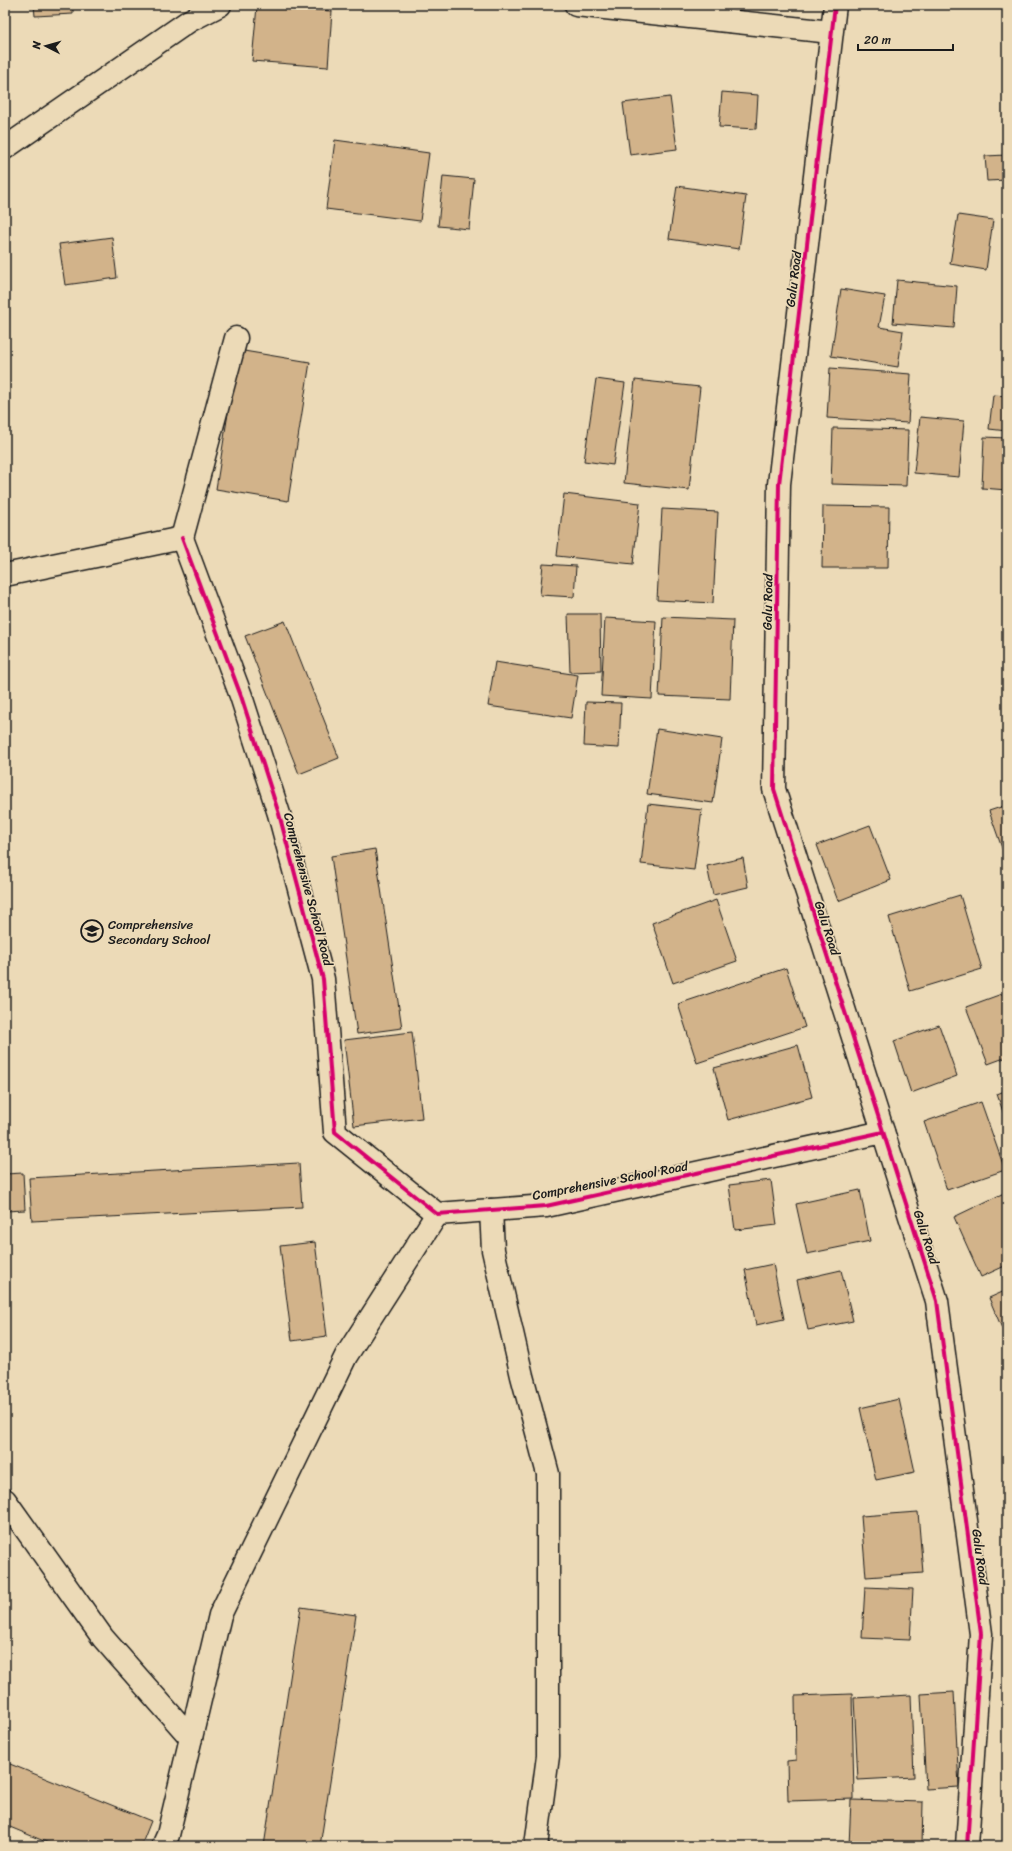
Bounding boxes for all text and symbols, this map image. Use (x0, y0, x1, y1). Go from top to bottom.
north arrow (26, 26, 66, 66)
scale bar (858, 26, 953, 52)
text: 20 m (864, 29, 891, 51)
text: N (27, 40, 46, 51)
street label: Galu Road (779, 249, 808, 308)
street label: Galu Road (756, 572, 780, 630)
street label: Comprehensive School Road (277, 810, 340, 970)
street label: Galu Road (808, 898, 848, 960)
place label: Comprehensive Secondary School (108, 913, 210, 951)
school or university icon: Comprehensive Secondary School (79, 918, 105, 944)
street label: Comprehensive School Road (530, 1154, 691, 1207)
street label: Galu Road (907, 1207, 947, 1269)
street label: Galu Road (965, 1528, 996, 1588)

